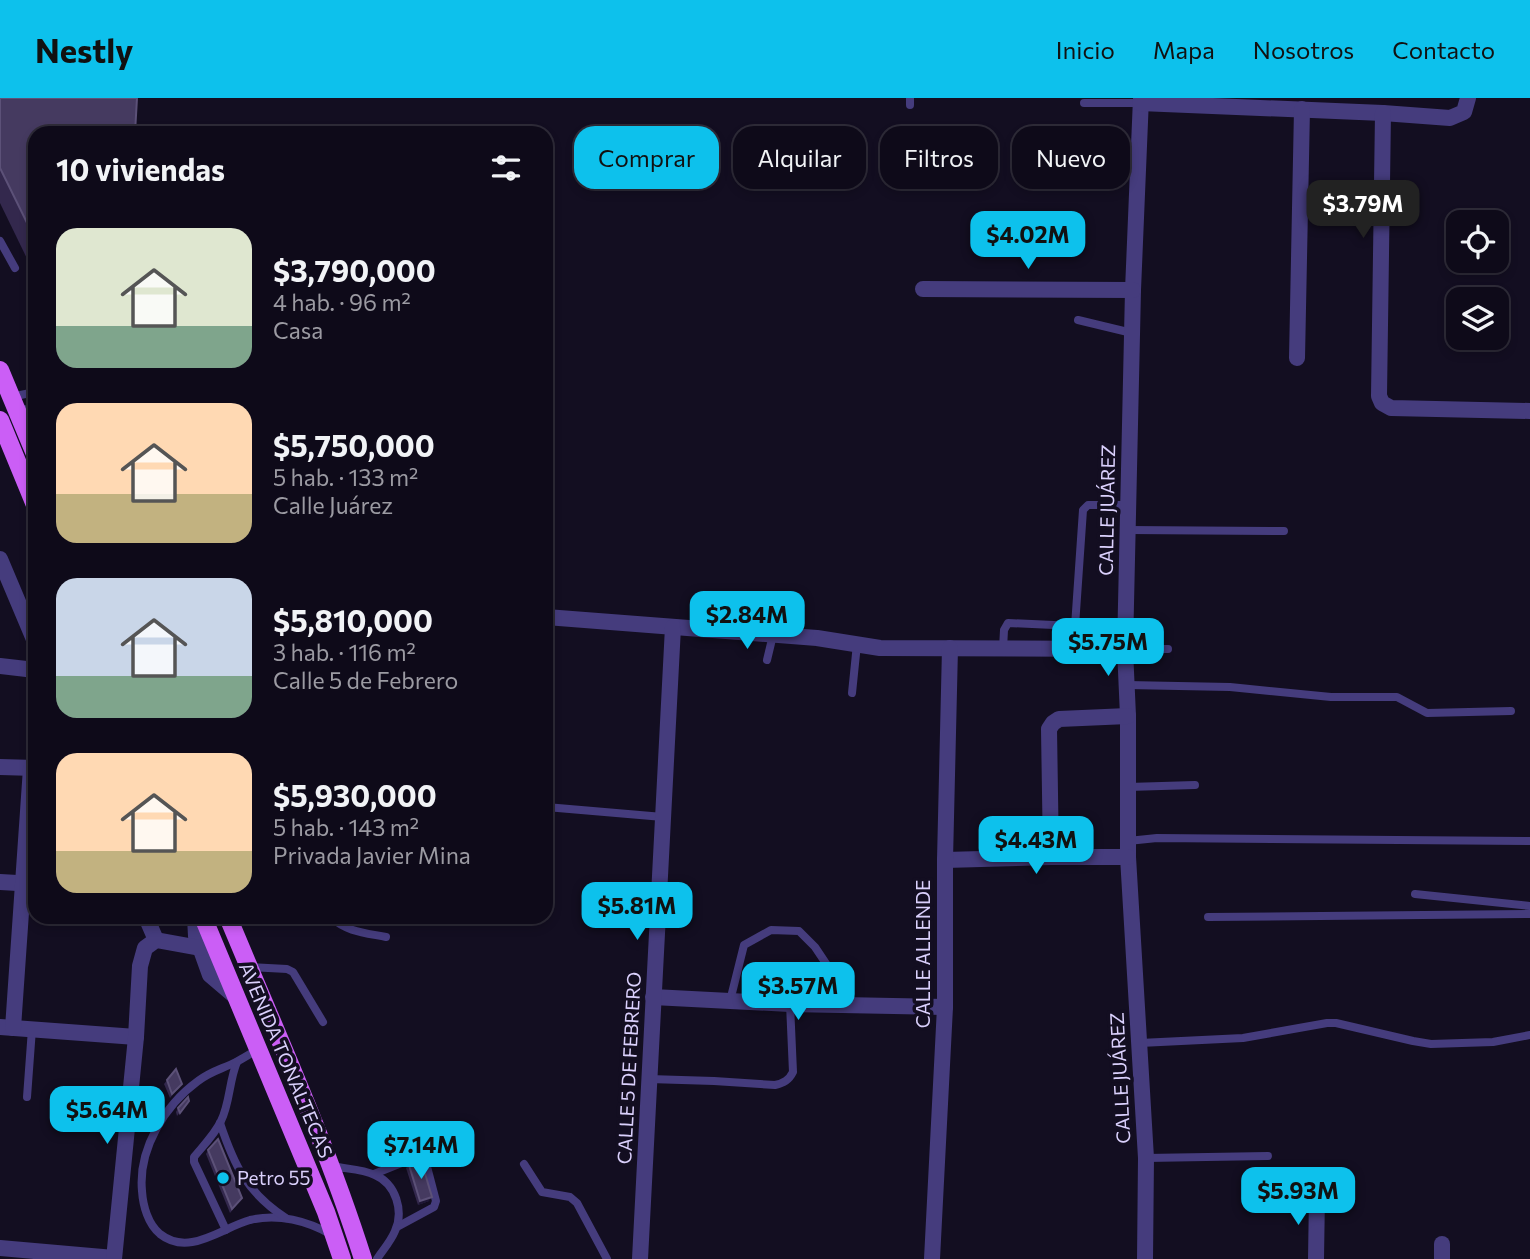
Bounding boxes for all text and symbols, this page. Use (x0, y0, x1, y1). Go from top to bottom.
text: Nestly (35, 29, 133, 70)
text: Inicio (1056, 35, 1115, 64)
text: Mapa (1153, 35, 1215, 64)
text: Nosotros (1253, 35, 1354, 64)
text: Contacto (1392, 35, 1495, 64)
chip: Comprar (574, 126, 719, 189)
chip: Alquilar (733, 126, 866, 189)
chip: Filtros (880, 126, 998, 189)
chip: Nuevo (1012, 126, 1130, 189)
icon: filters (487, 149, 525, 187)
text: 10 viviendas (56, 150, 225, 187)
pin: $3.79M (1306, 180, 1420, 240)
text: $3.79M (1323, 189, 1404, 217)
map controls (1446, 210, 1509, 350)
button: locate (1446, 210, 1509, 273)
pin: $4.02M (971, 212, 1085, 271)
text: $4.02M (986, 220, 1070, 248)
text: $3,790,000 (273, 251, 436, 288)
icon: home (112, 256, 196, 340)
button: layers (1446, 287, 1509, 350)
text: 4 hab. · 96 m² (273, 288, 411, 316)
text: Casa (273, 316, 323, 344)
text: $5,750,000 (273, 426, 435, 463)
icon: home (112, 431, 196, 515)
street label: CALLE JUÁREZ (1094, 444, 1119, 576)
text: 5 hab. · 133 m² (273, 463, 418, 491)
text: Calle Juárez (273, 491, 393, 519)
pin: $2.84M (690, 592, 804, 651)
text: $2.84M (706, 600, 788, 628)
text: $5,810,000 (273, 601, 433, 638)
icon: home (112, 606, 196, 690)
pin: $5.75M (1051, 618, 1165, 678)
text: $5.75M (1068, 627, 1148, 655)
text: 3 hab. · 116 m² (273, 638, 416, 666)
text: Calle 5 de Febrero (273, 666, 458, 694)
text: $5,930,000 (273, 776, 437, 813)
icon: home (112, 781, 196, 865)
text: 5 hab. · 143 m² (273, 813, 419, 841)
pin: $4.43M (979, 816, 1093, 876)
text: $4.43M (995, 825, 1077, 853)
text: Privada Javier Mina (273, 841, 471, 869)
street label: CALLE ALLENDE (911, 880, 934, 1028)
pin: $5.81M (580, 882, 694, 942)
text: $5.81M (598, 891, 676, 919)
street label: AVENIDA TONALTECAS (235, 959, 338, 1161)
pin: $3.57M (741, 962, 855, 1022)
street label: CALLE 5 DE FEBRERO (612, 971, 645, 1165)
text: $3.57M (758, 971, 838, 999)
street label: CALLE JUÁREZ (1105, 1012, 1134, 1144)
pin: $5.64M (50, 1086, 164, 1146)
text: $5.64M (66, 1095, 148, 1123)
pin: $7.14M (364, 1122, 478, 1181)
text: $7.14M (383, 1130, 459, 1158)
place label: Petro 55 (237, 1166, 310, 1189)
pin: $5.93M (1241, 1168, 1355, 1227)
marker: Petro 55 (215, 1170, 231, 1186)
text: $5.93M (1257, 1176, 1339, 1204)

